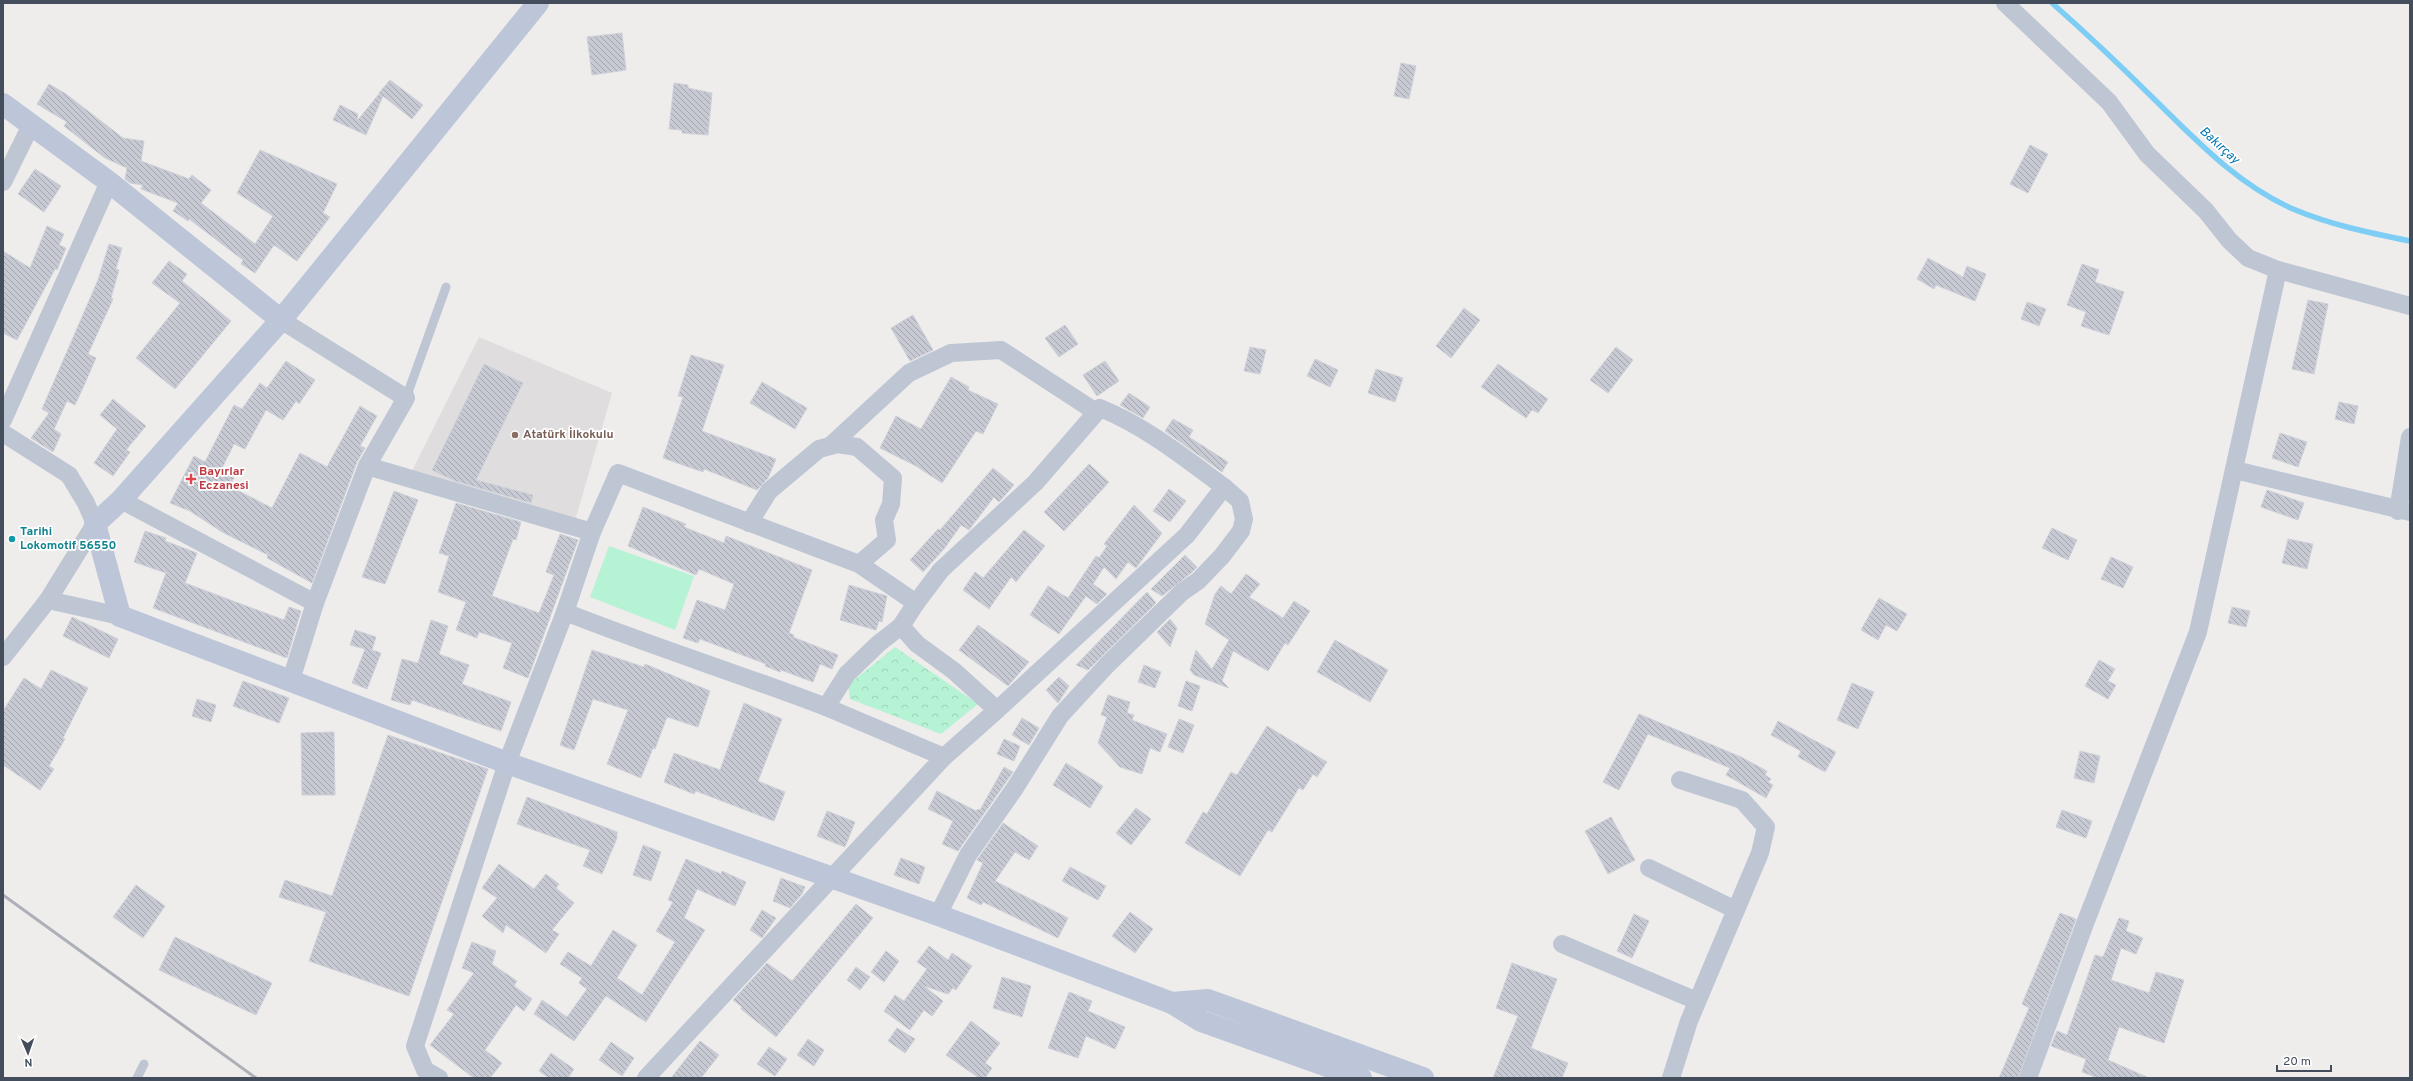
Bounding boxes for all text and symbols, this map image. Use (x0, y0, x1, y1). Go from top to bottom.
water label: Bakırçay (2196, 124, 2243, 169)
place label: Atatürk İlkokulu (523, 427, 614, 443)
marker: Atatürk İlkokulu (510, 430, 520, 440)
place label: Bayırlar Eczanesi (199, 464, 249, 494)
marker: Bayırlar Eczanesi (186, 474, 196, 484)
place label: Tarihi Lokomotif 56550 (20, 524, 117, 554)
marker: Tarihi Lokomotif 56550 (7, 534, 17, 544)
north arrow (8, 1033, 48, 1073)
scale bar (2277, 1047, 2331, 1073)
text: 20 m (2283, 1054, 2311, 1070)
text: N (24, 1055, 33, 1069)

